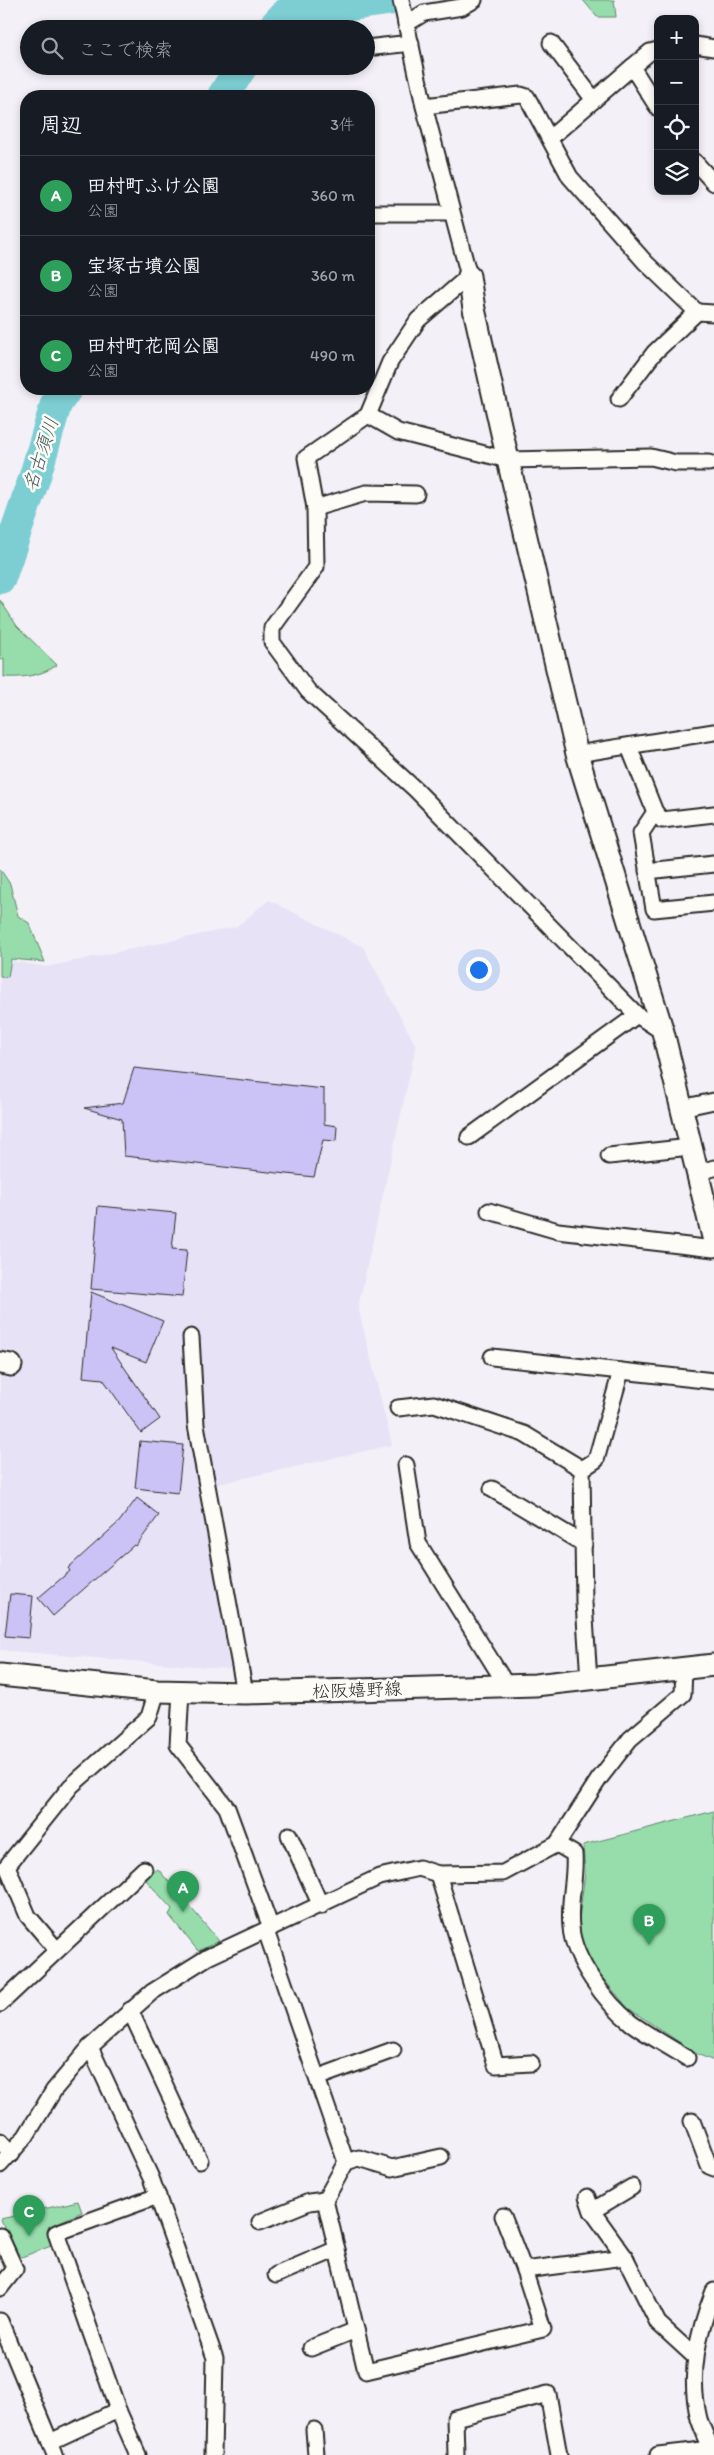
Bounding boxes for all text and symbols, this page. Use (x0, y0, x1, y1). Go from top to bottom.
map controls (654, 15, 699, 195)
button: + (654, 15, 699, 60)
search box (20, 20, 375, 75)
icon: search (38, 34, 66, 62)
text: ここで検索 (78, 38, 173, 61)
button: − (654, 60, 699, 105)
button: locate (654, 105, 699, 150)
text: 周辺 (40, 112, 82, 137)
text: 3件 (330, 115, 355, 134)
button: layers (654, 150, 699, 195)
text: 田村町ふけ公園 (87, 174, 220, 197)
text: A (51, 186, 61, 205)
text: 360 m (311, 186, 355, 205)
text: 公園 (87, 201, 119, 220)
text: 宝塚古墳公園 (87, 254, 201, 277)
text: B (51, 266, 61, 285)
text: 360 m (311, 266, 355, 285)
text: 公園 (87, 281, 119, 300)
text: 田村町花岡公園 (87, 334, 220, 357)
text: C (51, 346, 61, 365)
text: 490 m (310, 346, 355, 365)
text: 公園 (87, 361, 119, 380)
water label: 名古須川 (18, 414, 63, 494)
your location (466, 957, 492, 983)
street label: 松阪嬉野線 (312, 1677, 402, 1703)
pin: A (167, 1871, 199, 1912)
pin: B (633, 1904, 665, 1945)
pin: C (13, 2195, 45, 2236)

